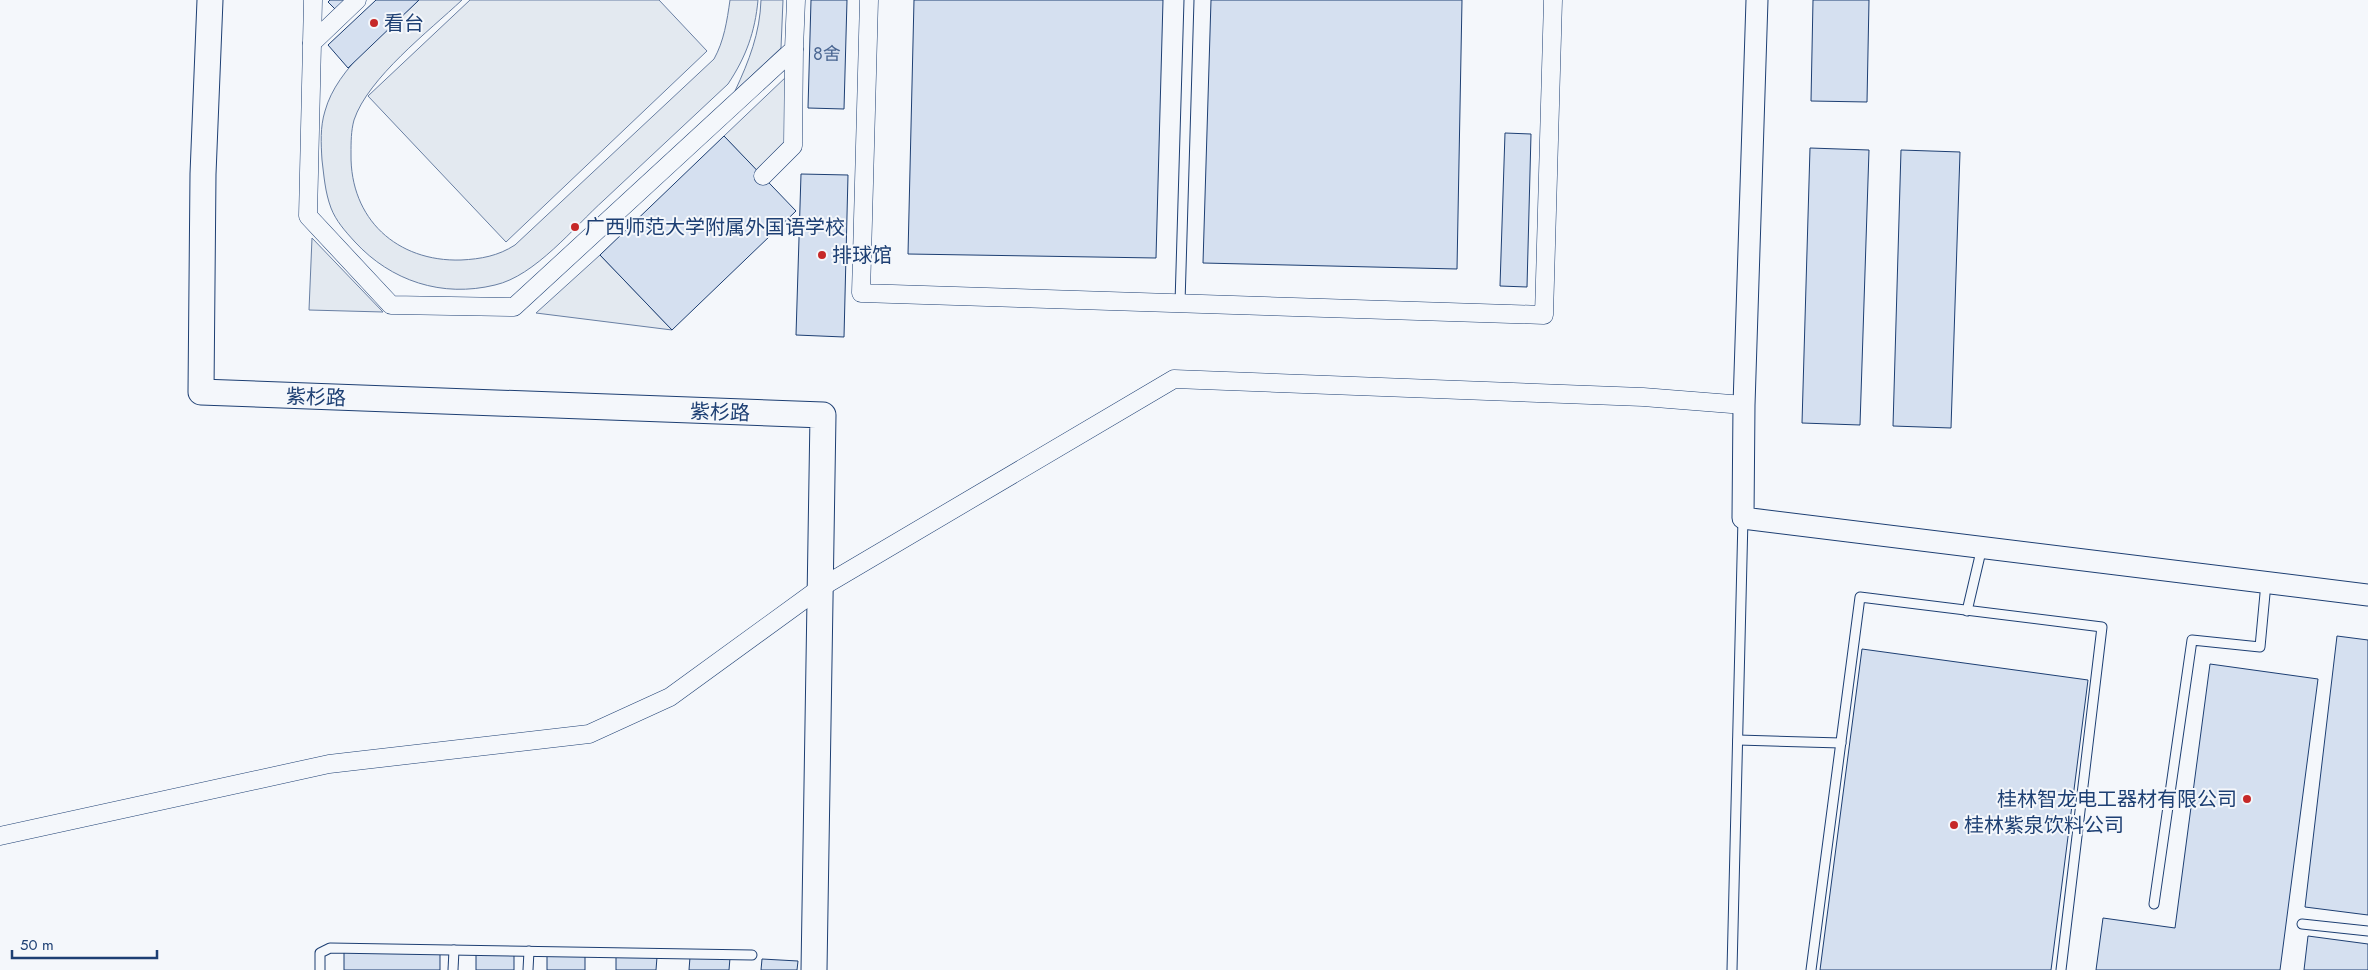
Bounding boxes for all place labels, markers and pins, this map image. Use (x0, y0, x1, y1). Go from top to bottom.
place label: 看台 (384, 9, 424, 38)
marker: 看台 (368, 17, 380, 29)
place label: 广西师范大学附属外国语学校 (585, 213, 845, 242)
marker: 广西师范大学附属外国语学校 (569, 221, 581, 233)
place label: 排球馆 (832, 241, 892, 270)
marker: 排球馆 (816, 249, 828, 261)
place label: 桂林智龙电工器材有限公司 (1997, 785, 2237, 814)
marker: 桂林智龙电工器材有限公司 (2241, 793, 2253, 805)
place label: 桂林紫泉饮料公司 (1964, 811, 2124, 840)
marker: 桂林紫泉饮料公司 (1948, 819, 1960, 831)

